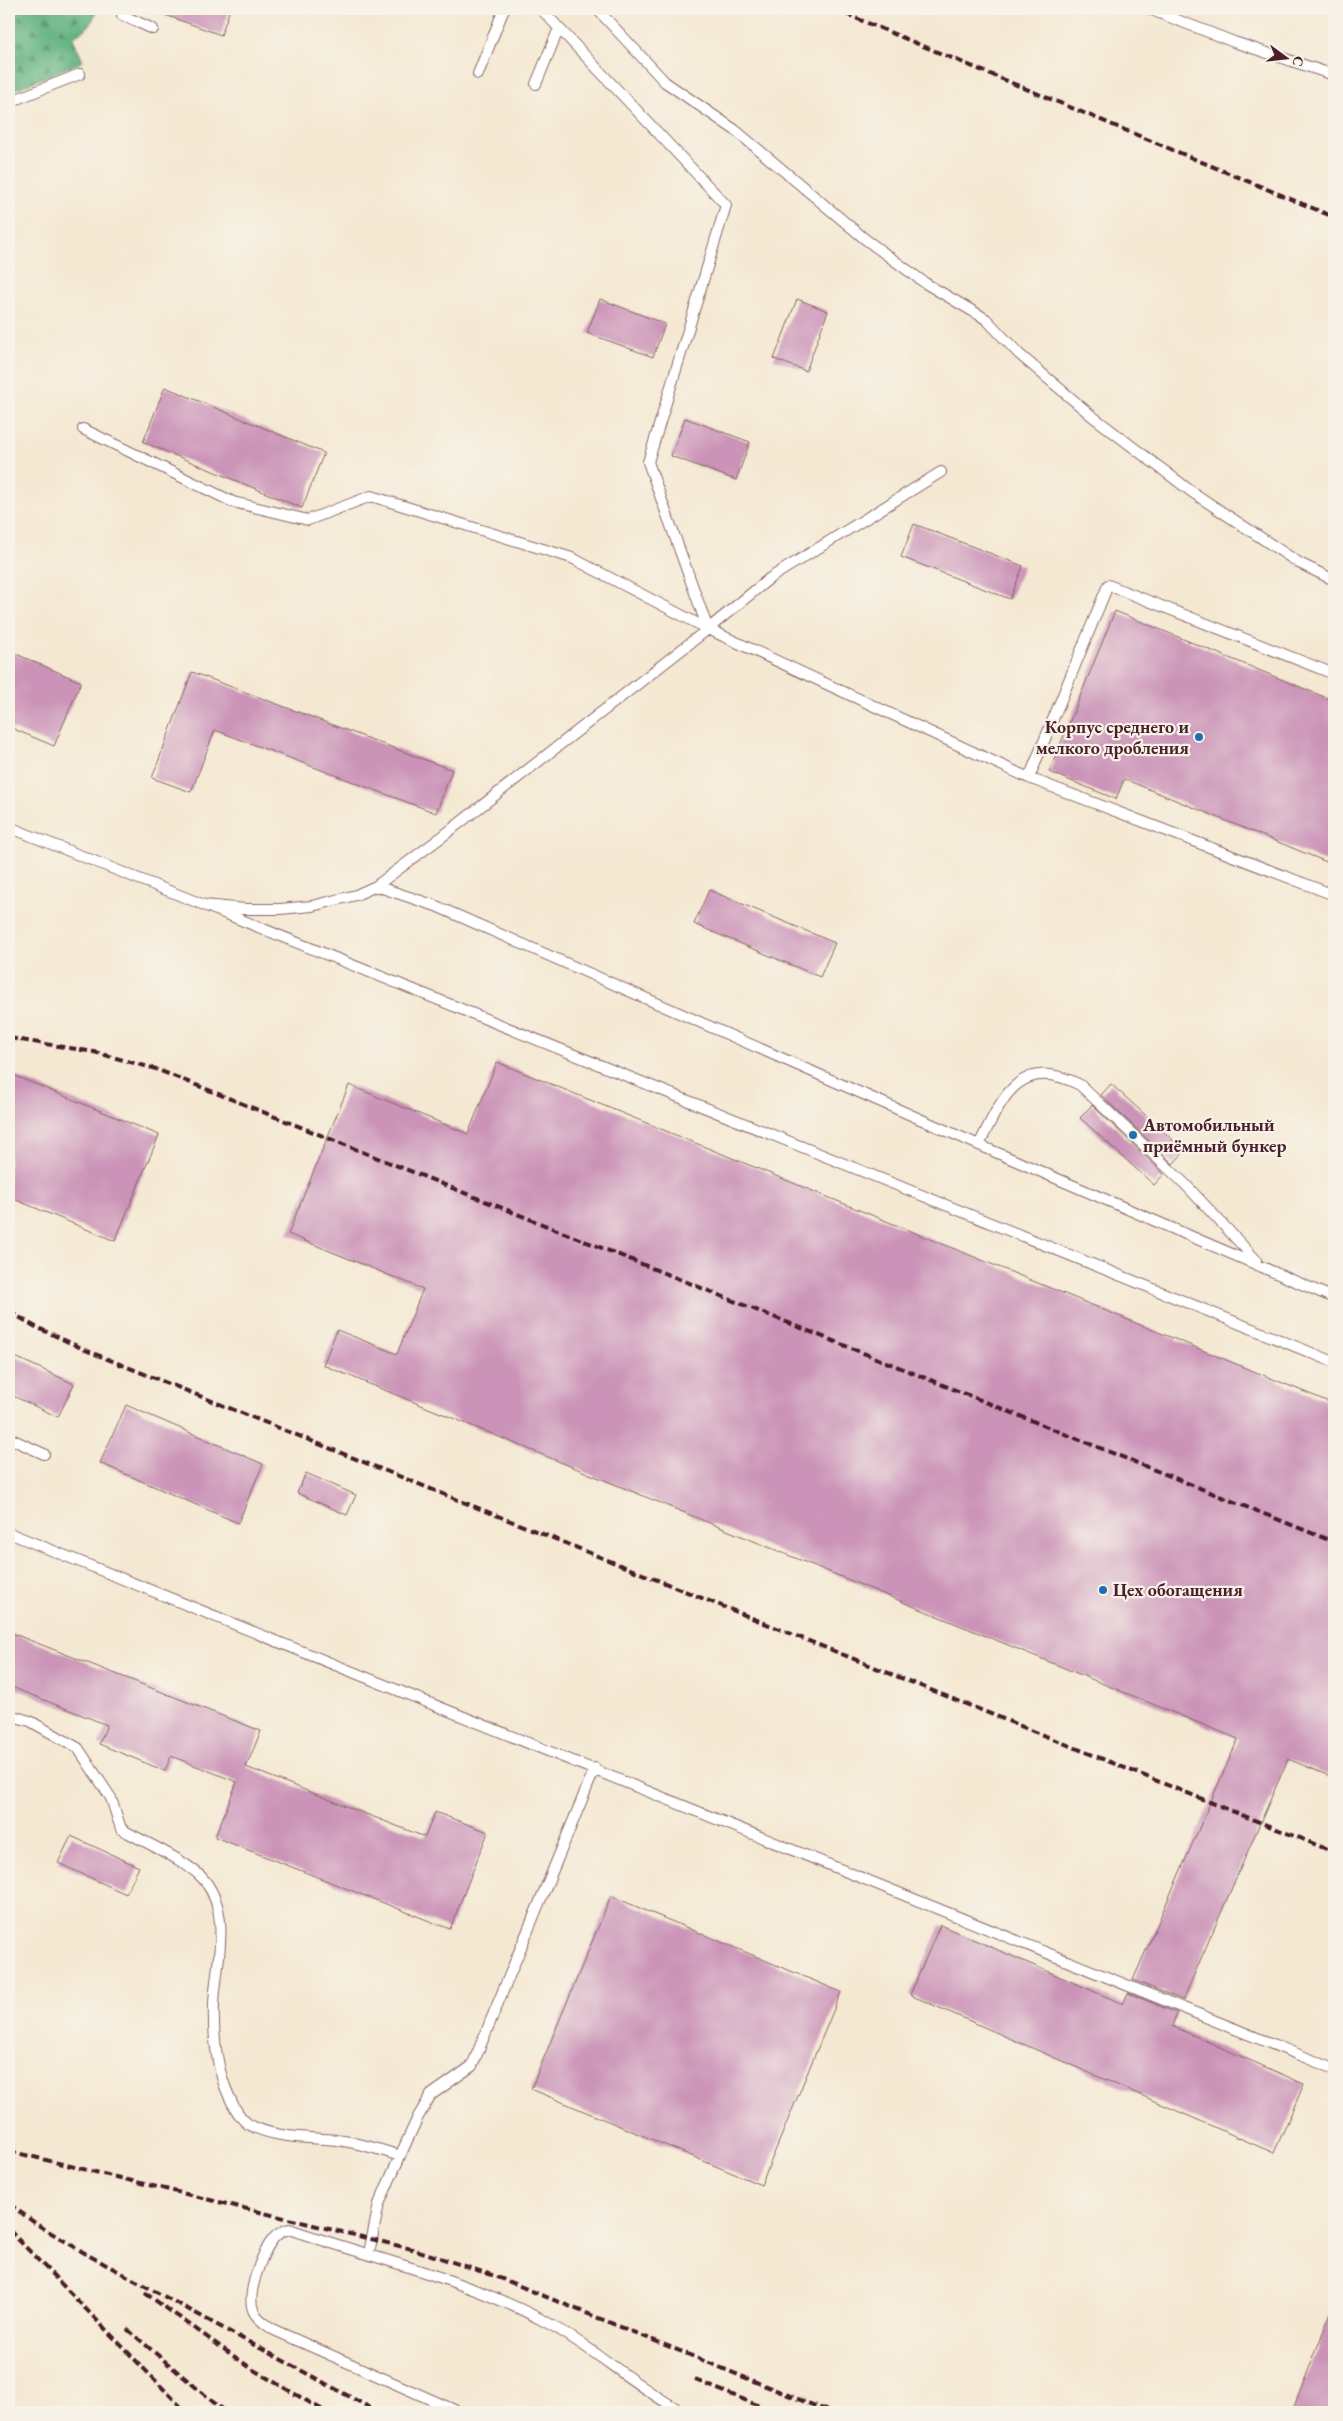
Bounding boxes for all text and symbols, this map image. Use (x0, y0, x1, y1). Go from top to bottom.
north arrow (1260, 32, 1310, 82)
text: С (1289, 54, 1309, 69)
place label: Корпус среднего и мелкого дробления (1036, 715, 1189, 759)
marker: Корпус среднего и мелкого дробления (1193, 731, 1205, 743)
place label: Автомобильный приёмный бункер (1142, 1113, 1286, 1157)
marker: Автомобильный приёмный бункер (1127, 1129, 1139, 1141)
place label: Цех обогащения (1113, 1578, 1243, 1601)
marker: Цех обогащения (1097, 1584, 1109, 1596)

